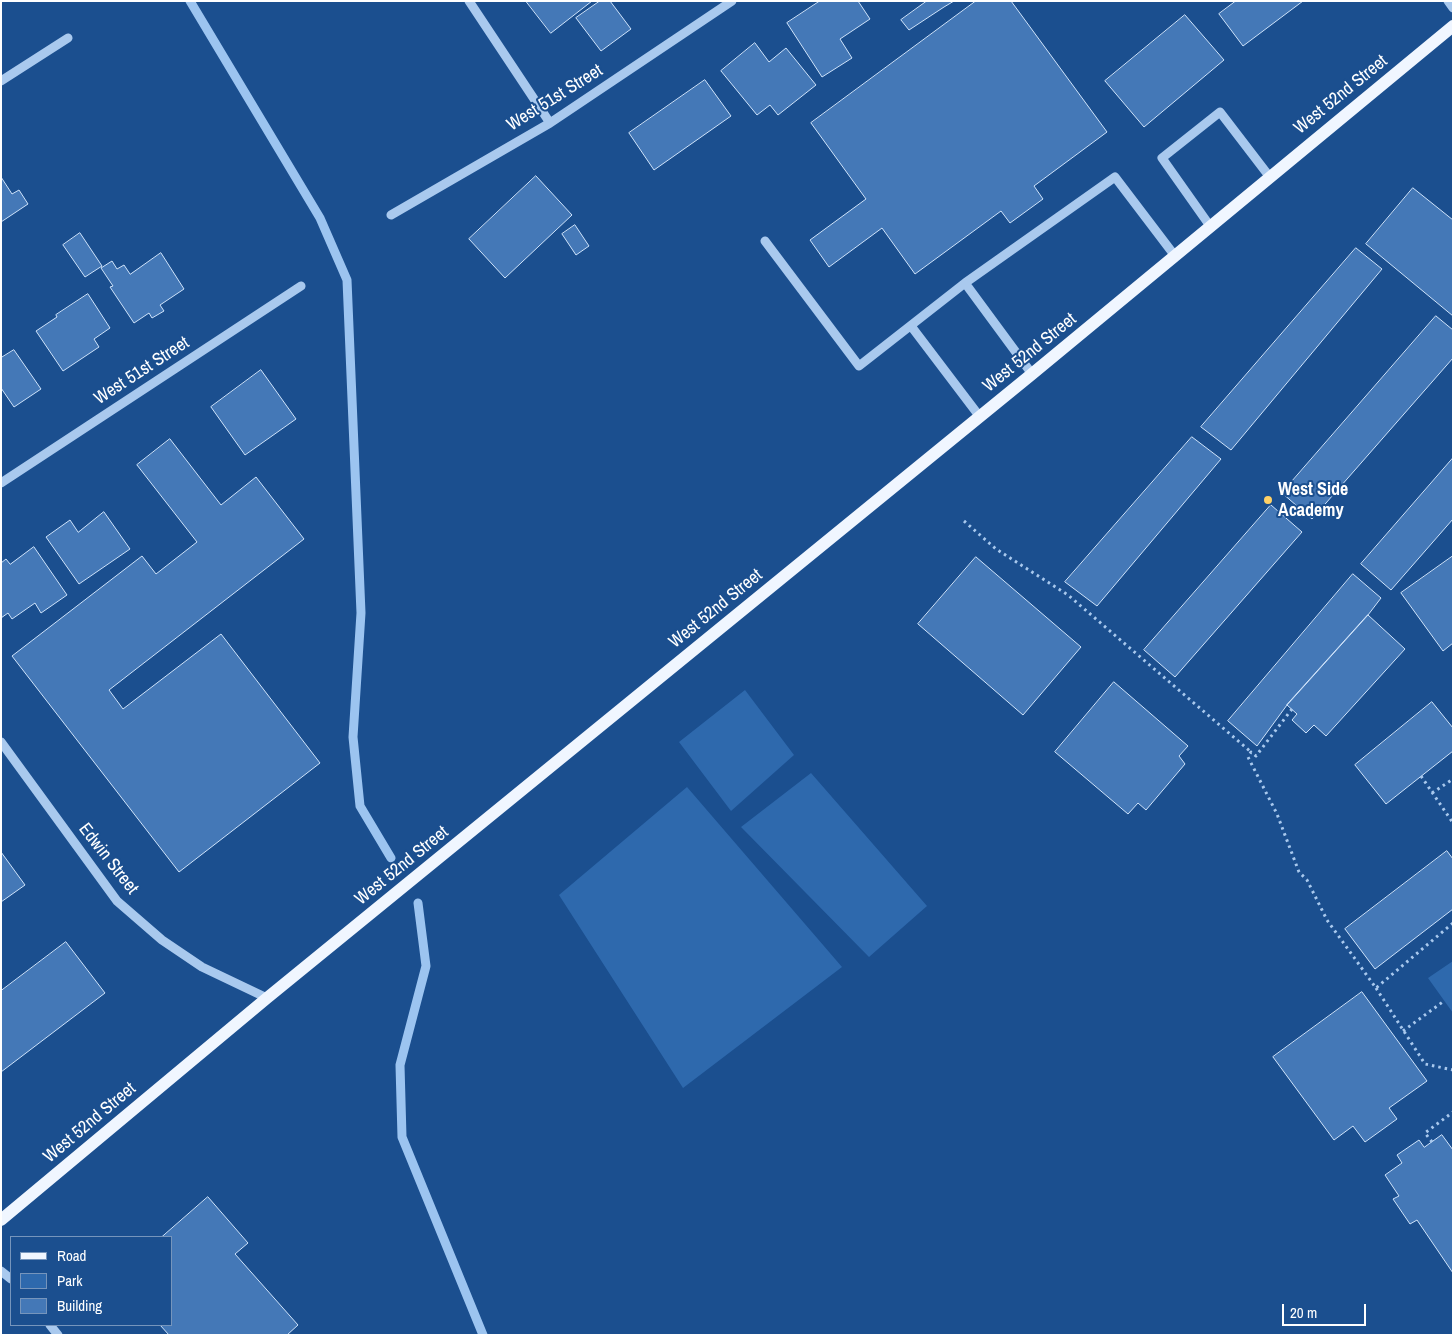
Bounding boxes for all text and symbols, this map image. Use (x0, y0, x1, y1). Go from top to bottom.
street label: West 52nd Street (1290, 51, 1392, 139)
street label: West 51st Street (503, 60, 607, 136)
street label: West 52nd Street (979, 309, 1081, 397)
street label: West 51st Street (90, 332, 194, 410)
place label: West Side Academy (1278, 479, 1348, 522)
marker: West Side Academy (1262, 494, 1274, 506)
street label: West 52nd Street (665, 565, 767, 653)
street label: Edwin Street (73, 819, 143, 899)
street label: West 52nd Street (351, 822, 453, 910)
street label: West 52nd Street (39, 1078, 141, 1168)
legend (10, 1236, 172, 1326)
text: Road (57, 1245, 86, 1266)
text: Park (57, 1270, 82, 1291)
scale bar (1284, 1294, 1368, 1326)
text: Building (57, 1295, 102, 1316)
text: 20 m (1290, 1302, 1317, 1323)

